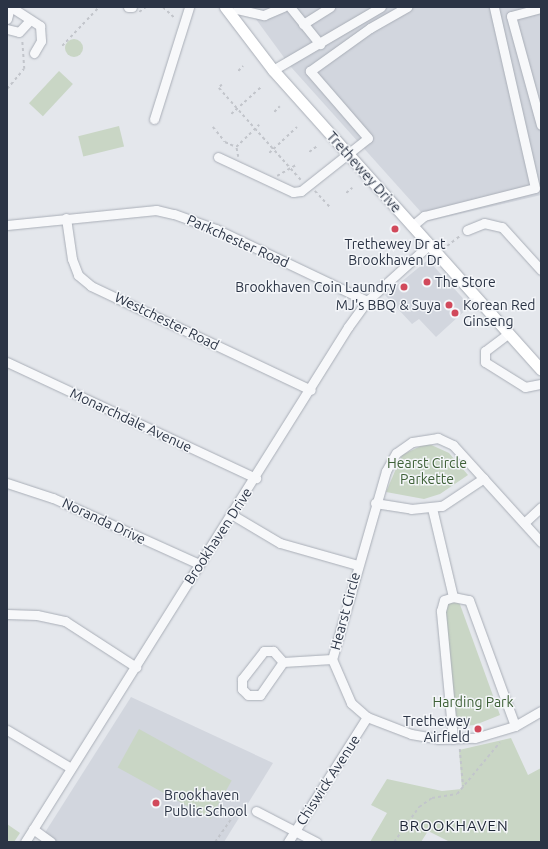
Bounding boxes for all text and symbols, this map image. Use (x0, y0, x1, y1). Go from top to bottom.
street label: Trethewey Drive (323, 128, 405, 216)
street label: Parkchester Road (184, 211, 292, 271)
marker: Trethewey Dr at Brookhaven Dr (390, 224, 400, 234)
place label: Trethewey Dr at Brookhaven Dr (344, 236, 446, 268)
place label: The Store (435, 274, 496, 290)
marker: The Store (422, 277, 432, 287)
place label: Brookhaven Coin Laundry (235, 279, 396, 295)
marker: Brookhaven Coin Laundry (399, 282, 409, 292)
street label: Westchester Road (112, 288, 222, 354)
place label: MJ's BBQ & Suya (336, 297, 441, 313)
place label: Korean Red Ginseng (463, 297, 536, 330)
marker: MJ's BBQ & Suya (444, 300, 454, 310)
marker: Korean Red Ginseng (450, 308, 460, 318)
street label: Monarchdale Avenue (67, 384, 195, 456)
park label: Hearst Circle Parkette (387, 455, 467, 488)
street label: Brookhaven Drive (181, 485, 255, 587)
street label: Noranda Drive (60, 494, 148, 548)
street label: Hearst Circle (327, 570, 363, 652)
park label: Harding Park (433, 694, 513, 710)
place label: Trethewey Airfield (403, 713, 470, 746)
marker: Trethewey Airfield (473, 724, 483, 734)
street label: Chiswick Avenue (293, 732, 363, 828)
place label: Brookhaven Public School (164, 787, 247, 820)
marker: Brookhaven Public School (151, 798, 161, 808)
district label: BROOKHAVEN (399, 817, 509, 835)

